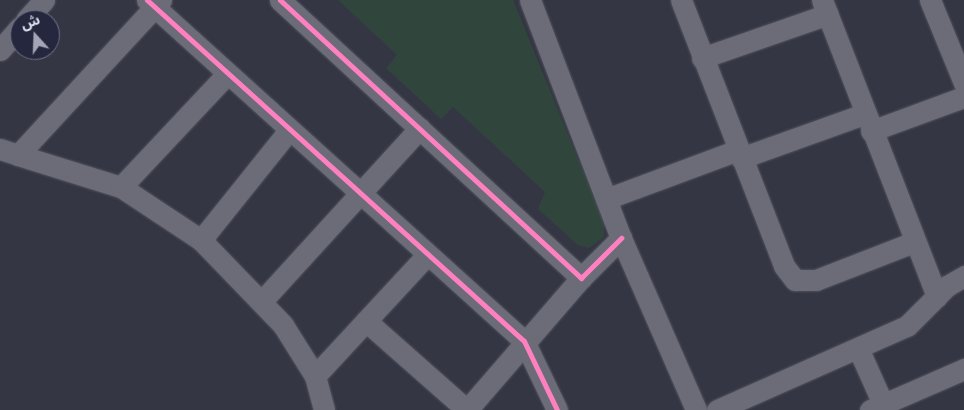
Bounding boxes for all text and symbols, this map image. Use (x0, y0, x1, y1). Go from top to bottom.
north arrow (10, 10, 60, 60)
text: ش (18, 10, 42, 33)

